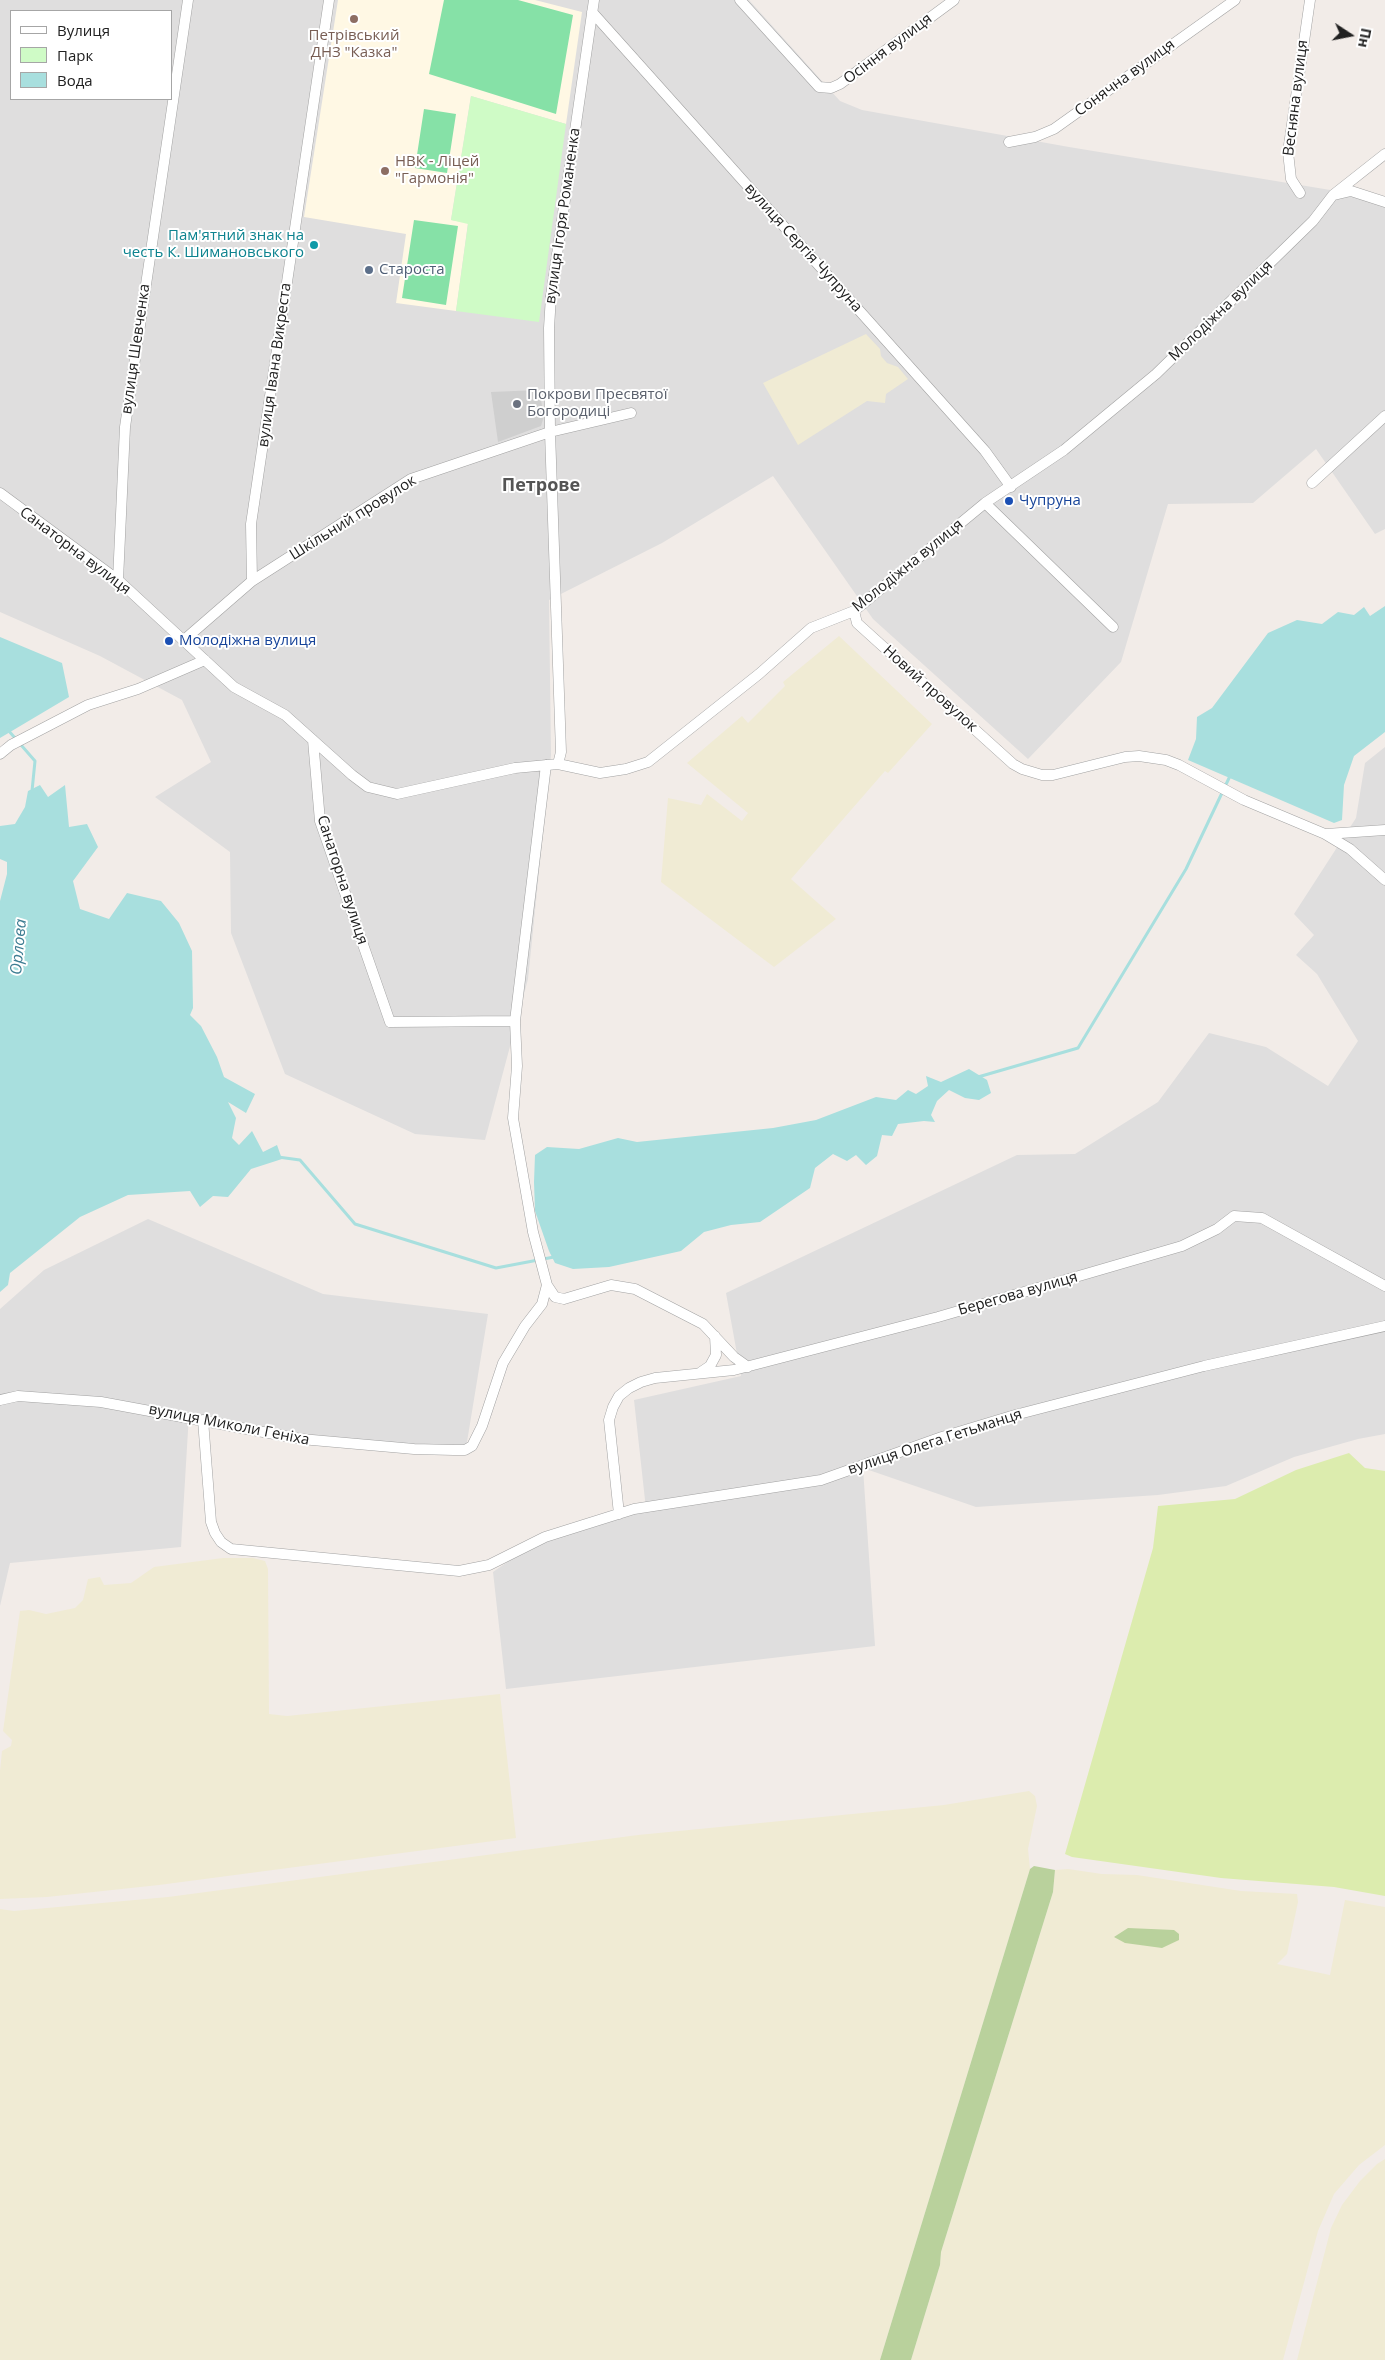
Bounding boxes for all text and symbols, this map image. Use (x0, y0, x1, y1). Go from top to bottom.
legend (10, 10, 172, 100)
street label: Осіння вулиця (840, 10, 936, 88)
north arrow (1325, 10, 1375, 60)
marker: Петрівський ДНЗ "Казка" (348, 13, 360, 25)
text: Вулиця (57, 20, 110, 40)
text: Пн (1354, 26, 1376, 49)
place label: Петрівський ДНЗ "Казка" (309, 27, 399, 62)
street label: Сонячна вулиця (1072, 36, 1178, 120)
street label: Весняна вулиця (1280, 39, 1312, 157)
text: Парк (57, 45, 93, 65)
text: Вода (57, 70, 93, 90)
street label: вулиця Ігоря Романенка (542, 127, 584, 305)
place label: НВК - Ліцей "Гармонія" (395, 153, 479, 188)
marker: НВК - Ліцей "Гармонія" (379, 165, 391, 177)
street label: вулиця Сергія Чупруна (740, 180, 866, 316)
place label: Пам'ятний знак на честь К. Шимановського (123, 227, 304, 262)
marker: Пам'ятний знак на честь К. Шимановського (308, 239, 320, 251)
street label: Молодіжна вулиця (1165, 257, 1277, 365)
place label: Староста (379, 261, 445, 279)
marker: Староста (363, 264, 375, 276)
street label: вулиця Івана Викреста (255, 282, 295, 448)
street label: вулиця Шевченка (118, 283, 154, 415)
place label: Покрови Пресвятої Богородиці (527, 386, 667, 421)
marker: Покрови Пресвятої Богородиці (511, 398, 523, 410)
street label: Шкільний провулок (286, 472, 420, 564)
district label: Петрове (502, 475, 580, 497)
place label: Чупруна (1019, 492, 1081, 510)
marker: Чупруна (1003, 495, 1015, 507)
street label: Санаторна вулиця (16, 503, 134, 599)
street label: Молодіжна вулиця (849, 516, 967, 616)
place label: Молодіжна вулиця (179, 632, 316, 650)
marker: Молодіжна вулиця (163, 635, 175, 647)
street label: Новий провулок (879, 642, 981, 736)
street label: Санаторна вулиця (313, 813, 371, 947)
water label: Орлова (7, 918, 31, 976)
street label: Берегова вулиця (956, 1268, 1080, 1320)
street label: вулиця Миколи Геніха (147, 1401, 311, 1449)
street label: вулиця Олега Гетьманця (846, 1405, 1024, 1479)

